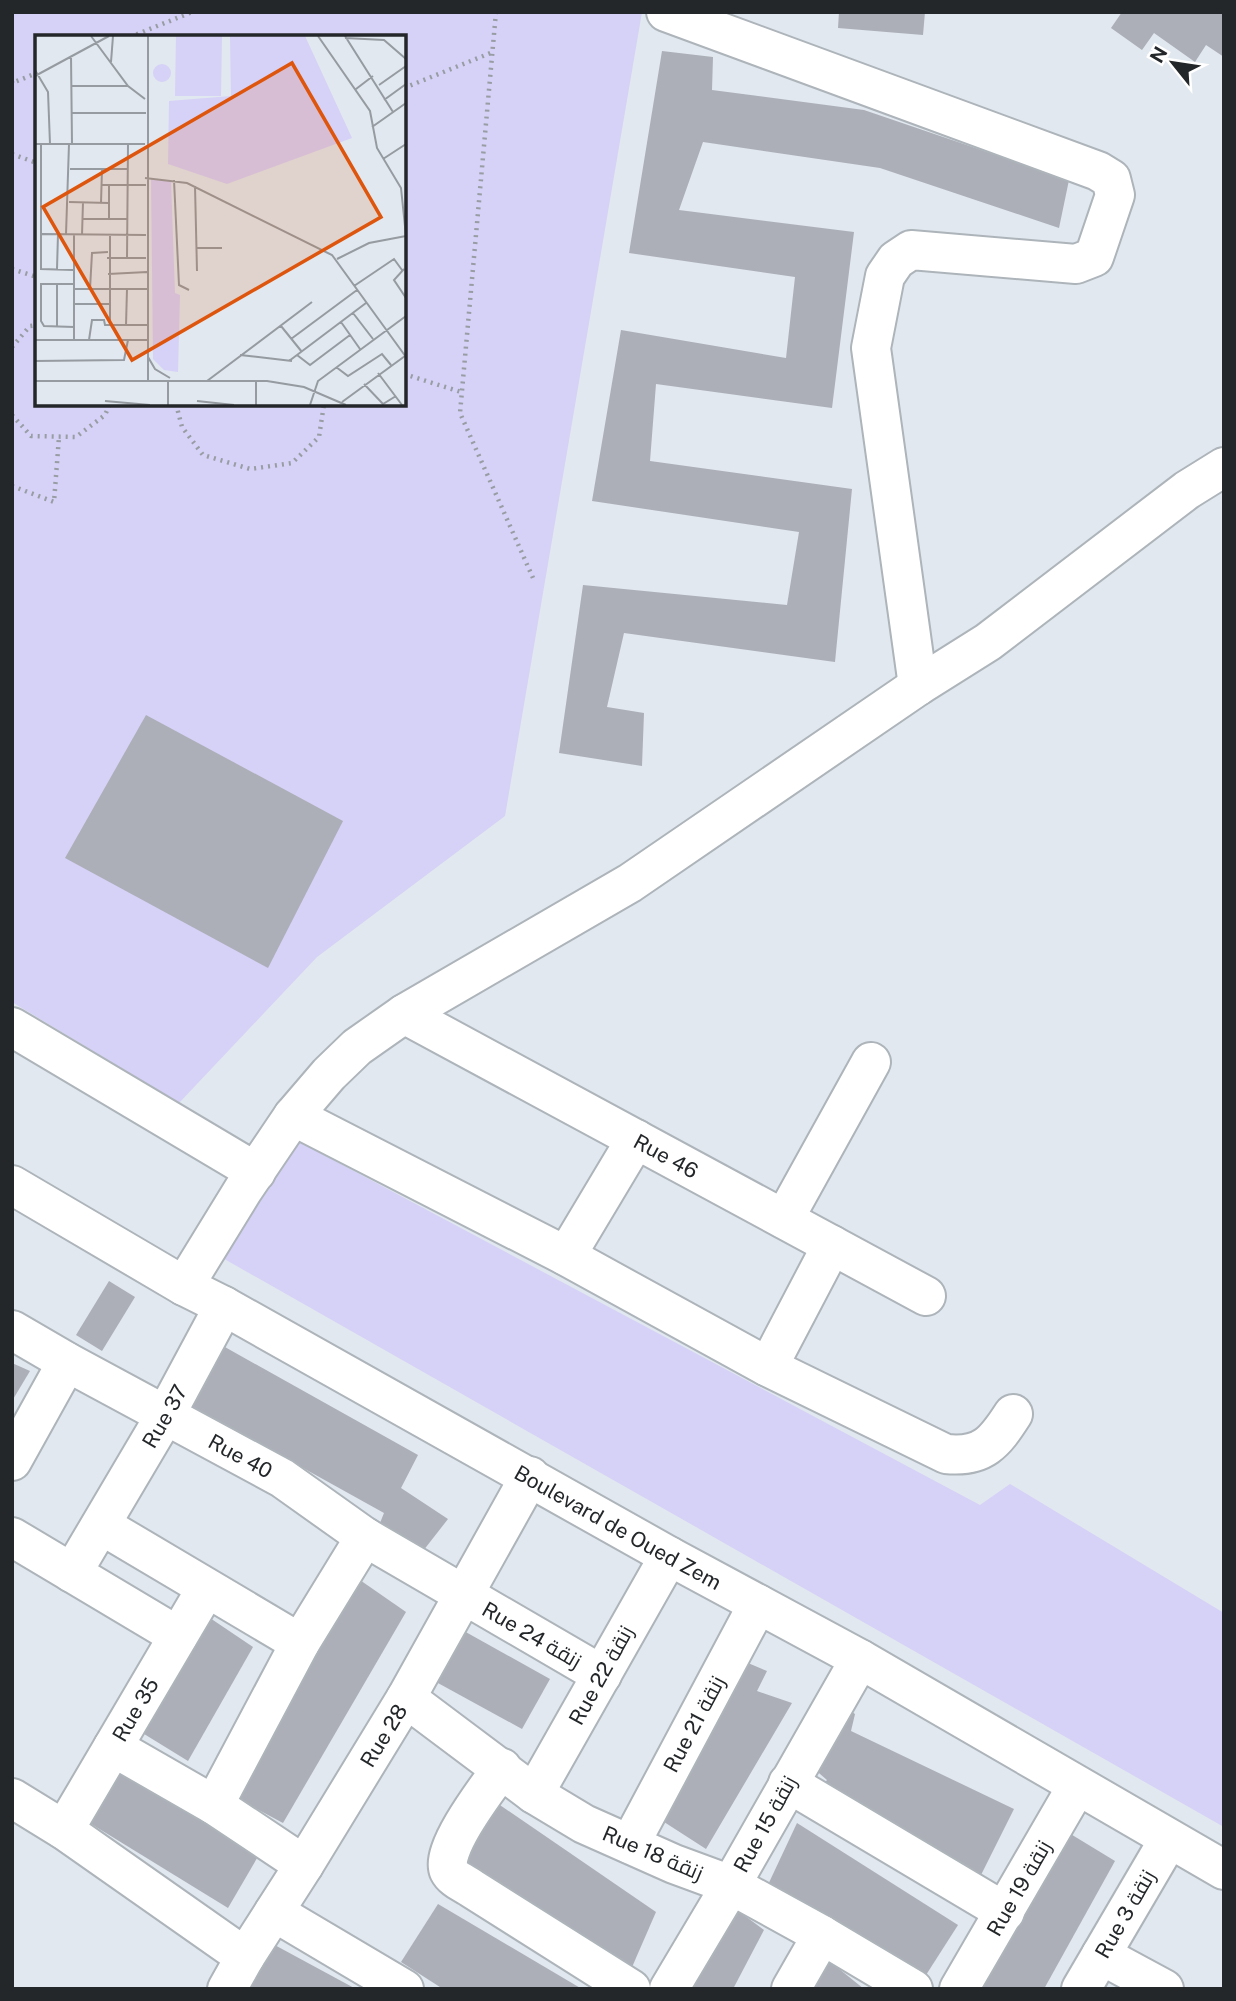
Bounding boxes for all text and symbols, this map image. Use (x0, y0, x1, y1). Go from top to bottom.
north arrow (1138, 28, 1208, 98)
inset map (35, 35, 406, 406)
text: N (1145, 43, 1172, 66)
street label: Rue 46 (630, 1128, 703, 1183)
street label: Rue 37 (136, 1380, 192, 1452)
street label: Rue 40 (204, 1428, 277, 1483)
street label: Boulevard de Oued Zem (510, 1459, 726, 1594)
street label: Rue 24 زنقة (478, 1597, 586, 1673)
street label: Rue 22 زنقة (563, 1621, 639, 1729)
street label: Rue 21 زنقة (658, 1671, 730, 1777)
street label: Rue 35 (107, 1673, 164, 1746)
street label: Rue 28 (355, 1699, 412, 1771)
street label: Rue 15 زنقة (728, 1771, 802, 1877)
street label: Rue 18 زنقة (599, 1821, 707, 1885)
street label: Rue 19 زنقة (982, 1836, 1056, 1940)
street label: Rue 3 زنقة (1090, 1865, 1160, 1963)

